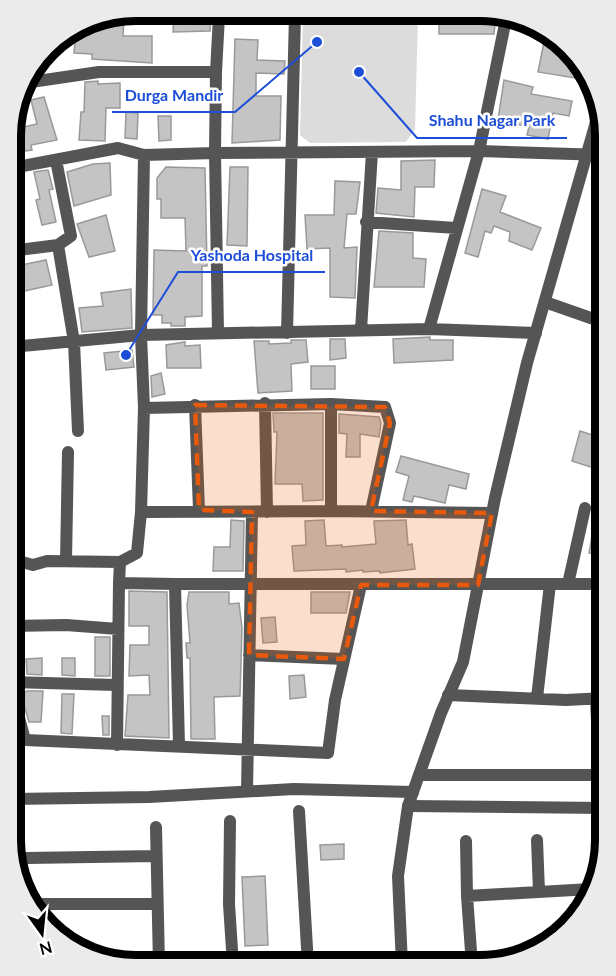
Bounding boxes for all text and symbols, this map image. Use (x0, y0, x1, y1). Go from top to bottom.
callout: Durga Mandir (112, 78, 235, 112)
text: Durga Mandir (125, 85, 223, 104)
callout: Shahu Nagar Park (417, 104, 567, 138)
text: Shahu Nagar Park (429, 110, 556, 129)
callout: Yashoda Hospital (178, 238, 325, 272)
text: Yashoda Hospital (190, 245, 313, 264)
north arrow (12, 904, 72, 964)
text: N (38, 938, 54, 960)

